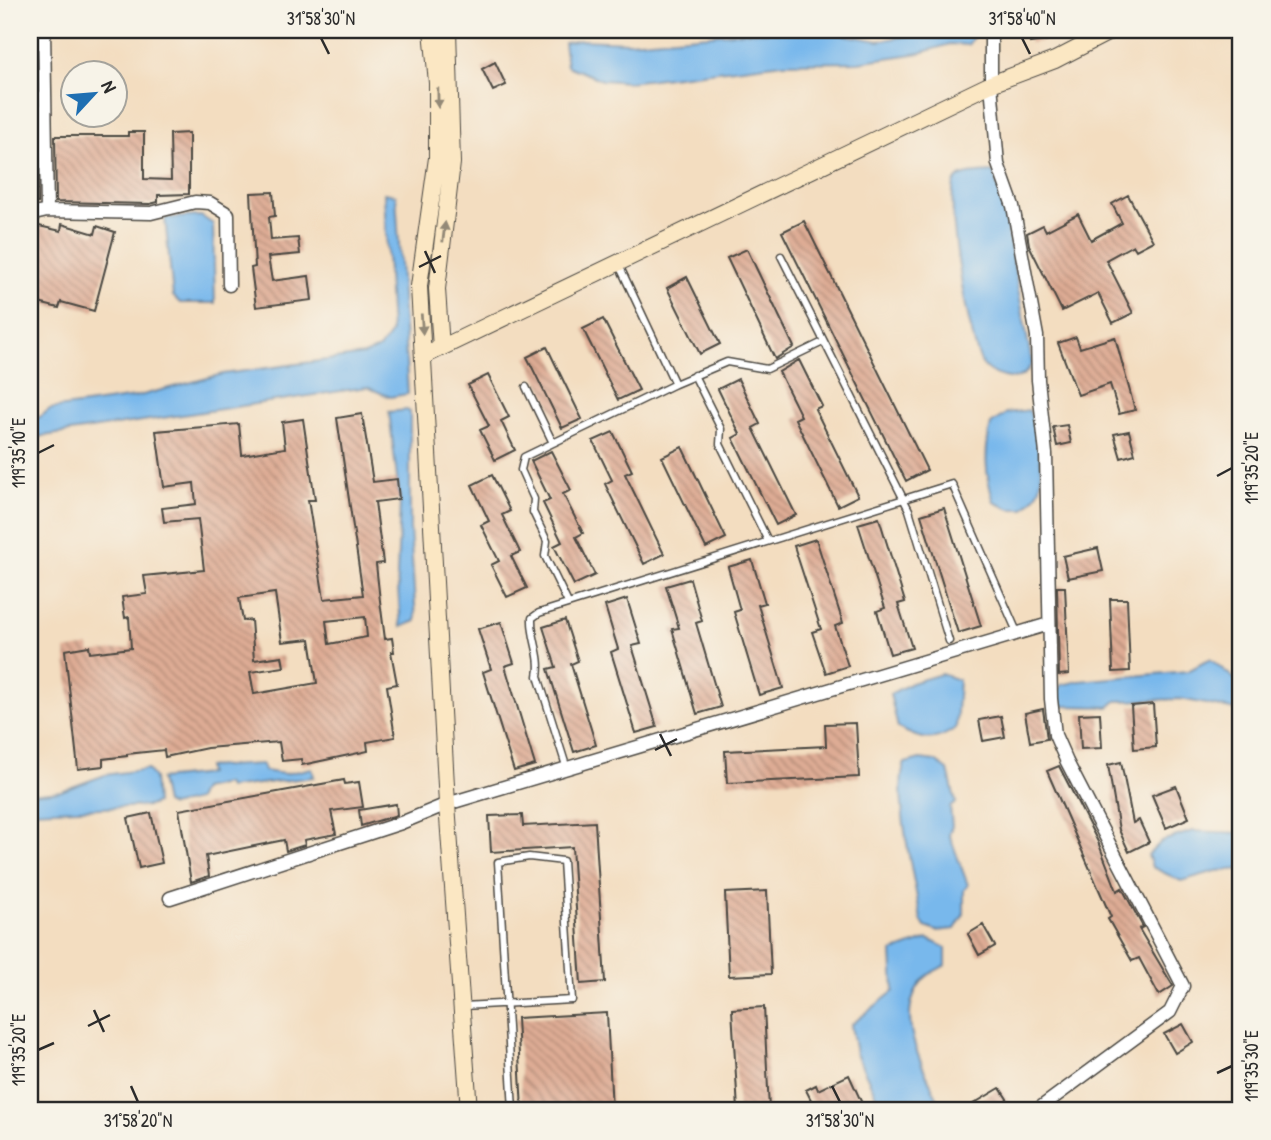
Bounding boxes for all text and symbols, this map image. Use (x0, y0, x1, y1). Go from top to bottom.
text: 31°58'30"N (287, 6, 355, 31)
text: 31°58'40"N (989, 6, 1055, 31)
north arrow (60, 60, 130, 130)
text: N (95, 76, 123, 97)
one-way arrow (432, 87, 443, 109)
one-way arrow (439, 221, 450, 243)
one-way arrow (417, 313, 428, 335)
text: 119°35'10"E (6, 418, 31, 488)
text: 119°35'20"E (1239, 432, 1264, 504)
text: 119°35'20"E (6, 1014, 31, 1086)
text: 119°35'30"E (1239, 1030, 1264, 1102)
text: 31°58'20"N (104, 1108, 172, 1133)
text: 31°58'30"N (806, 1108, 874, 1133)

